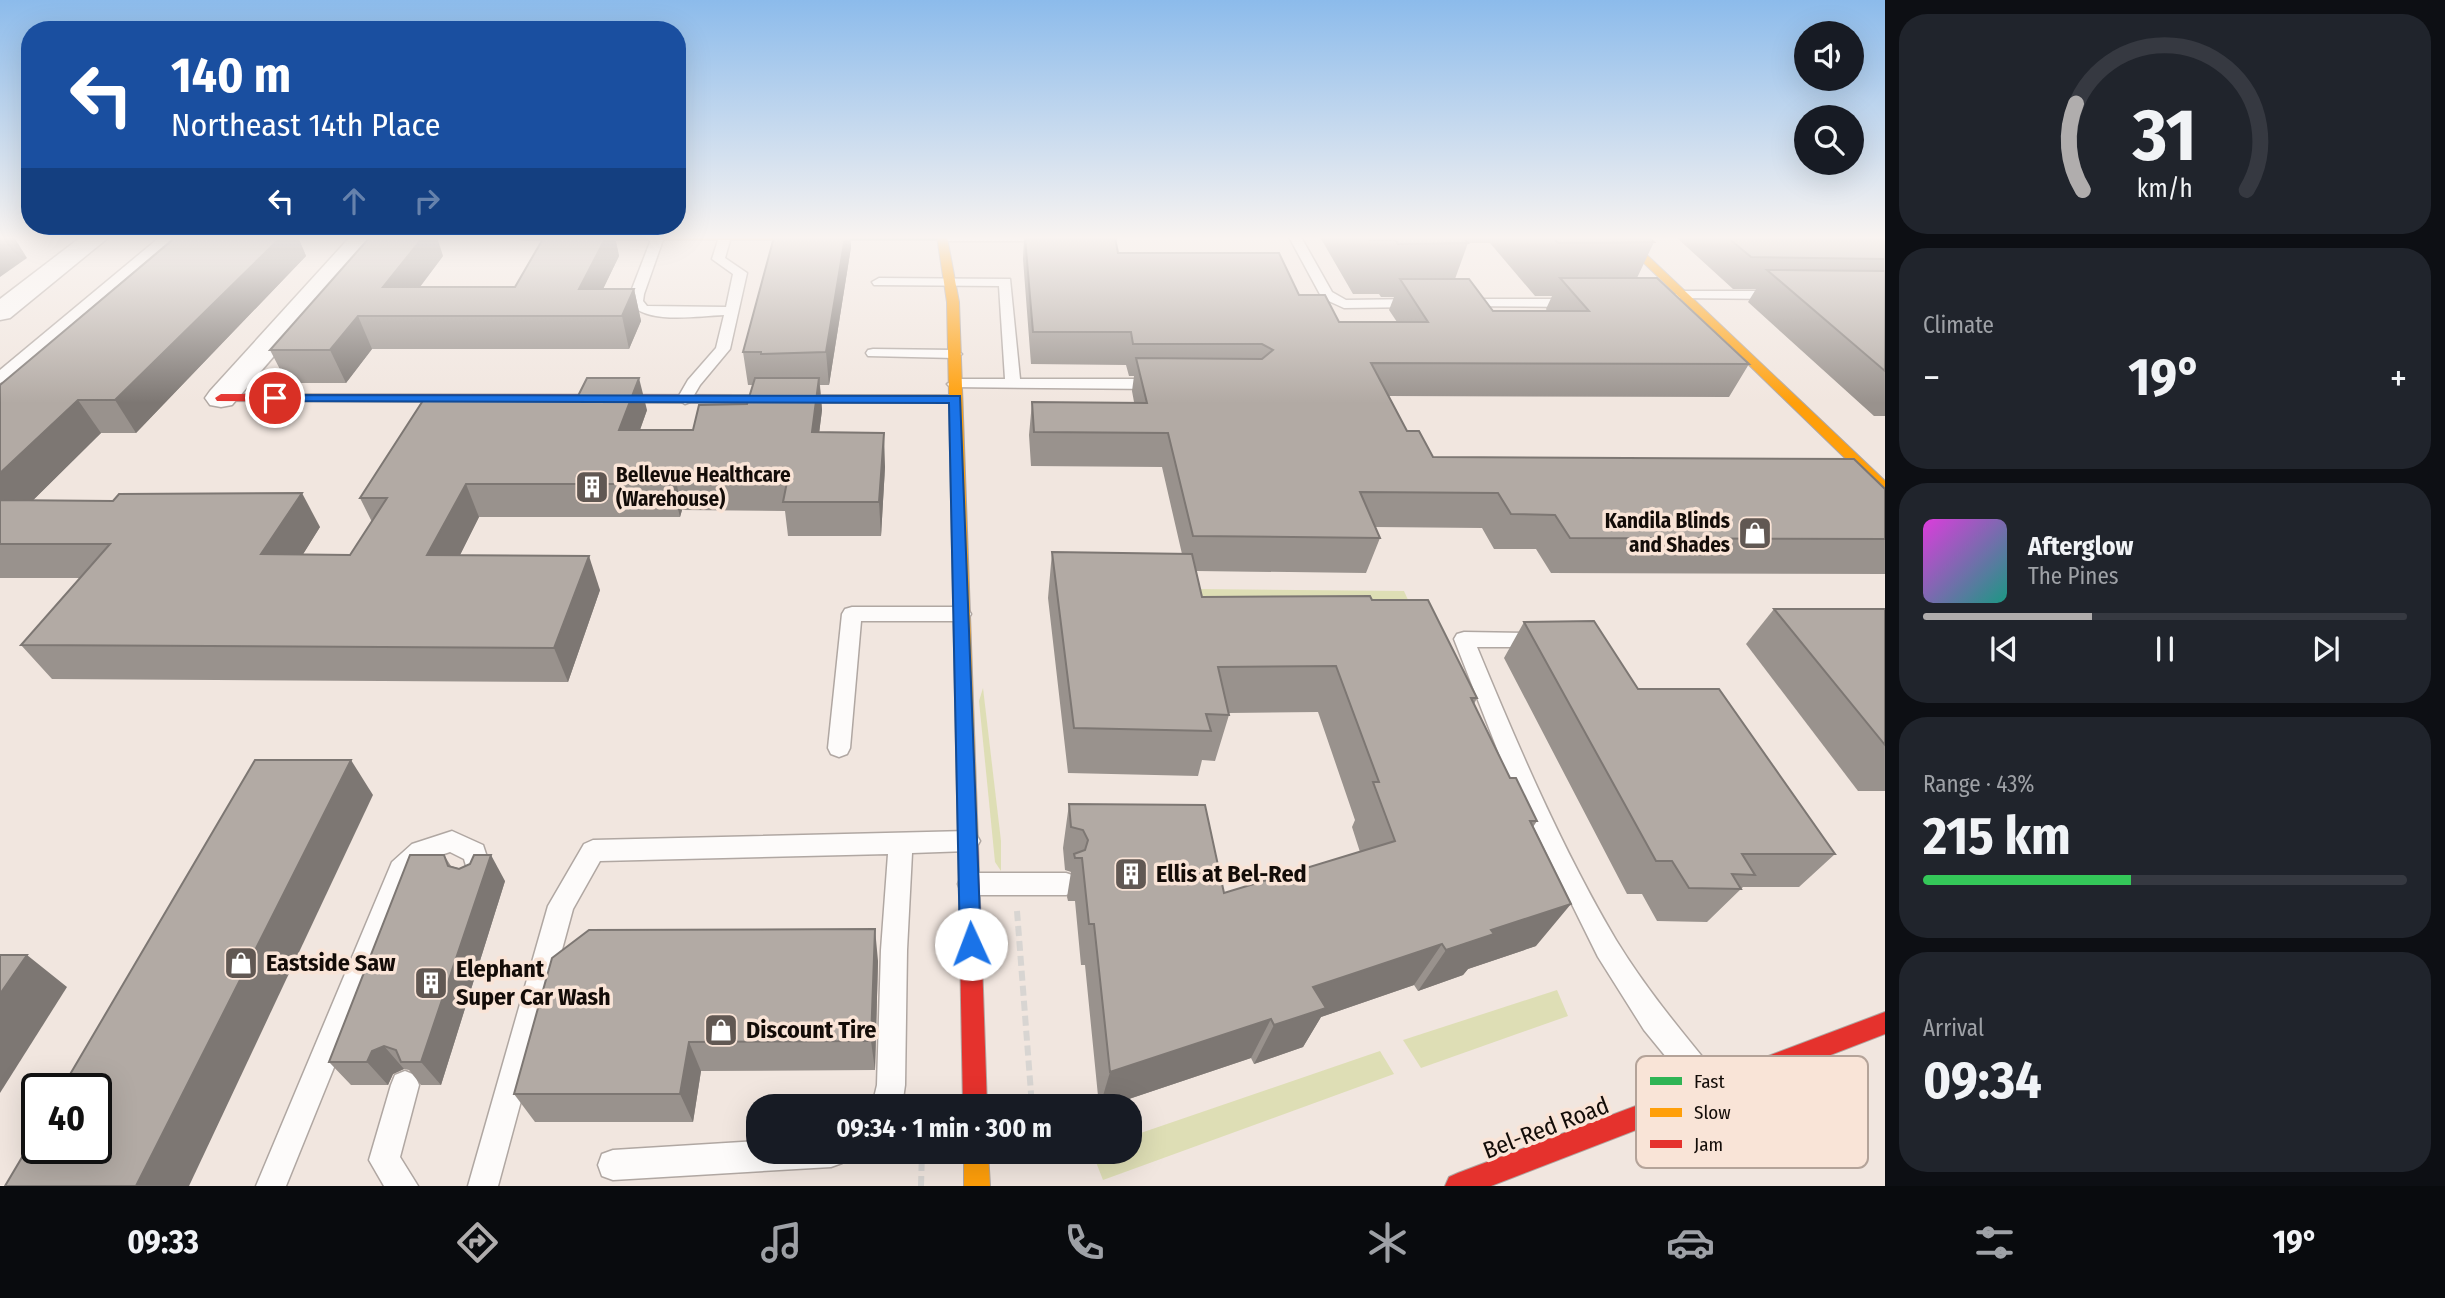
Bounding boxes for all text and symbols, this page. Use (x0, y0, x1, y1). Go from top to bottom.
map controls (1794, 21, 1864, 175)
button: sound (1794, 21, 1864, 91)
text: 140 m (171, 46, 291, 105)
icon: left (56, 49, 147, 140)
text: 31 (2132, 93, 2197, 180)
button: search (1794, 105, 1864, 175)
text: Northeast 14th Place (171, 106, 440, 144)
text: km/h (2137, 174, 2193, 204)
icon: left (262, 182, 300, 220)
icon: ahead (335, 182, 373, 220)
icon: right (408, 182, 446, 220)
text: Climate (1923, 311, 1994, 339)
text: 19° (2128, 346, 2202, 409)
text: − (1923, 355, 1940, 401)
text: + (2390, 355, 2407, 401)
pin (245, 368, 305, 428)
icon: arrive (256, 379, 294, 417)
place label: Bellevue Healthcare (Warehouse) (616, 462, 791, 512)
building icon: Bellevue Healthcare (Warehouse) (573, 468, 611, 506)
place label: Kandila Blinds and Shades (1605, 508, 1730, 558)
shop icon: Kandila Blinds and Shades (1736, 514, 1774, 552)
text: Afterglow (2028, 531, 2133, 562)
text: The Pines (2028, 562, 2119, 590)
icon: previous (1985, 630, 2023, 668)
icon: pause (2146, 630, 2184, 668)
icon: next (2307, 630, 2345, 668)
text: Range · 43% (1923, 770, 2035, 798)
text: 215 km (1923, 805, 2071, 868)
building icon: Ellis at Bel-Red (1112, 855, 1150, 893)
place label: Ellis at Bel-Red (1156, 860, 1307, 888)
position arrow (934, 907, 1008, 981)
shop icon: Eastside Saw (222, 944, 260, 982)
place label: Eastside Saw (266, 949, 396, 977)
place label: Elephant Super Car Wash (456, 955, 611, 1011)
building icon: Elephant Super Car Wash (412, 964, 450, 1002)
shop icon: Discount Tire (702, 1011, 740, 1049)
text: Arrival (1923, 1014, 1984, 1042)
place label: Discount Tire (746, 1016, 877, 1044)
text: 09:34 (1923, 1049, 2042, 1112)
legend (1636, 1056, 1868, 1168)
text: Fast (1694, 1070, 1725, 1093)
speed limit sign: 40 (21, 1073, 112, 1164)
street label: Bel-Red Road (1479, 1091, 1613, 1165)
text: Slow (1694, 1101, 1731, 1124)
text: 09:34 · 1 min · 300 m (836, 1113, 1052, 1144)
text: Jam (1694, 1133, 1723, 1156)
icon: directions (453, 1218, 502, 1267)
icon: music (757, 1218, 806, 1267)
icon: phone (1060, 1218, 1109, 1267)
icon: climate (1363, 1218, 1412, 1267)
icon: car (1666, 1218, 1715, 1267)
icon: filters (1970, 1218, 2019, 1267)
text: 09:33 (127, 1223, 199, 1261)
text: 19° (2273, 1223, 2318, 1261)

